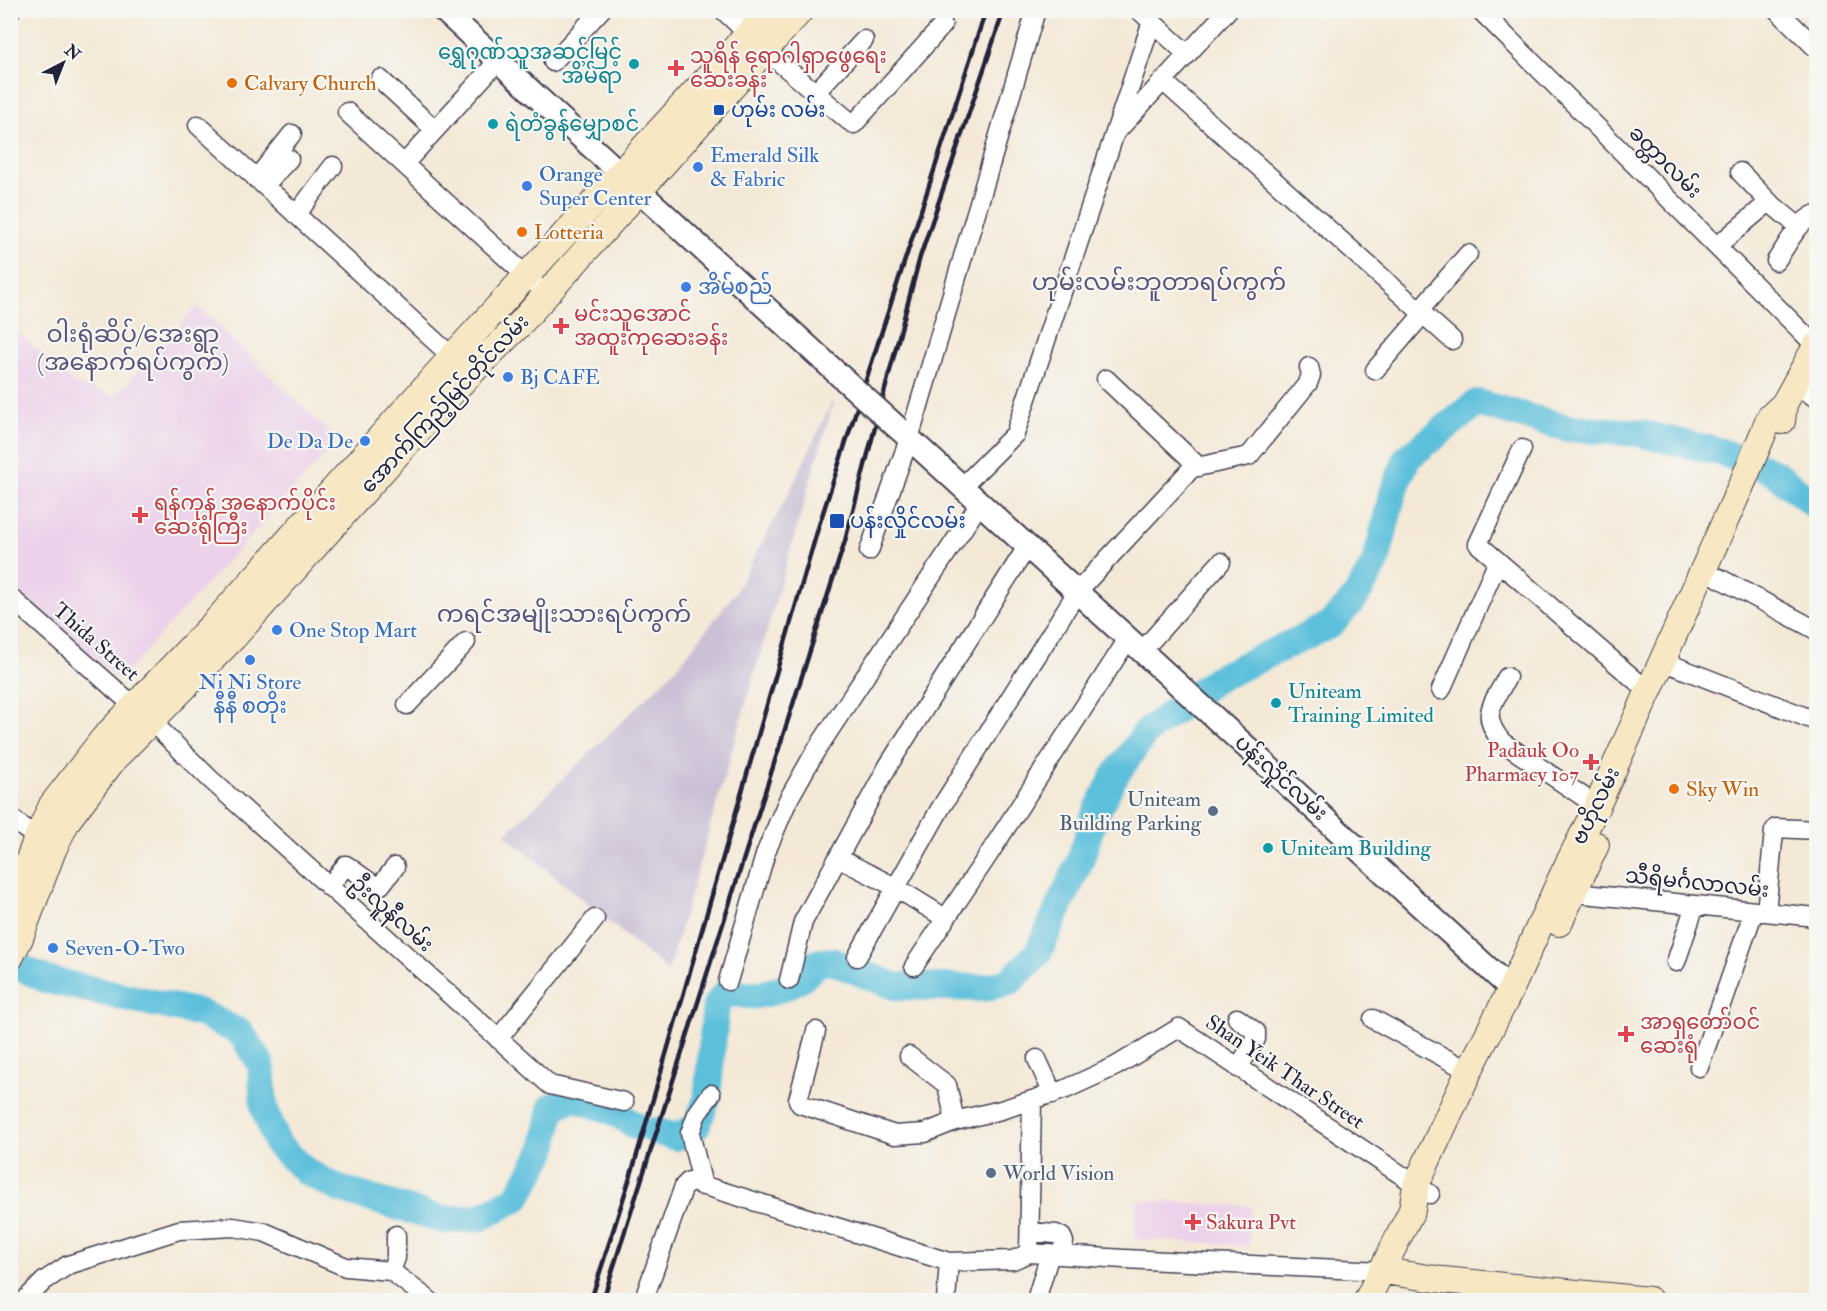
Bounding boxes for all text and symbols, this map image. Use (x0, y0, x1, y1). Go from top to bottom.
north arrow (33, 33, 93, 93)
place label: ရွှေဂုဏ်သူအဆင့်မြင့် အိမ်ရာ (438, 36, 622, 93)
text: N (60, 40, 85, 65)
place label: သူရိန် ရောဂါရှာဖွေရေး ဆေးခန်း (690, 40, 887, 97)
marker: ရွှေဂုဏ်သူအဆင့်မြင့် အိမ်ရာ (627, 57, 641, 71)
marker: သူရိန် ရောဂါရှာဖွေရေး ဆေးခန်း (667, 59, 685, 77)
place label: Calvary Church (244, 70, 377, 97)
marker: Calvary Church (225, 76, 239, 90)
place label: ဟုမ်း လမ်း (731, 94, 826, 127)
marker: ဟုမ်း လမ်း (712, 103, 726, 117)
place label: ရဲတံခွန်မျှောစင် (505, 108, 639, 141)
marker: ရဲတံခွန်မျှောစင် (486, 117, 500, 131)
street label: ခတ္တာလမ်း (1621, 118, 1709, 206)
place label: Emerald Silk & Fabric (710, 142, 819, 193)
marker: Emerald Silk & Fabric (691, 160, 705, 174)
place label: Orange Super Center (539, 161, 652, 212)
marker: Orange Super Center (520, 179, 534, 193)
place label: Lotteria (534, 219, 604, 246)
marker: Lotteria (515, 225, 529, 239)
district label: ဟုမ်းလမ်းဘူတာရပ်ကွက် (1032, 266, 1286, 301)
place label: အိမ်စည် (698, 271, 772, 304)
marker: အိမ်စည် (679, 280, 693, 294)
place label: မင်းသူအောင် အထူးကုဆေးခန်း (574, 298, 728, 355)
street label: အောက်ကြည့်မြင်တိုင်လမ်း (353, 307, 537, 501)
marker: မင်းသူအောင် အထူးကုဆေးခန်း (552, 317, 570, 335)
district label: ဝါးရုံဆိပ်/အေးရွာ (အနောက်ရပ်ကွက်) (37, 318, 229, 381)
place label: Bj CAFE (520, 364, 600, 391)
marker: Bj CAFE (501, 370, 515, 384)
place label: De Da De (267, 428, 353, 455)
marker: De Da De (358, 434, 372, 448)
place label: ရန်ကုန် အနောက်ပိုင်း ဆေးရုံကြီး (154, 487, 336, 544)
place label: ပန်းလှိုင်လမ်း (850, 505, 966, 538)
marker: ရန်ကုန် အနောက်ပိုင်း ဆေးရုံကြီး (131, 506, 149, 524)
marker: ပန်းလှိုင်လမ်း (828, 512, 846, 530)
street label: Thida Street (47, 597, 145, 687)
district label: ကရင်အမျိုးသားရပ်ကွက် (437, 598, 691, 633)
place label: One Stop Mart (289, 617, 417, 644)
marker: One Stop Mart (270, 623, 284, 637)
marker: Ni Ni Store နီနီ စတိုး (243, 653, 257, 667)
place label: Ni Ni Store နီနီ စတိုး (199, 669, 301, 723)
place label: Uniteam Training Limited (1288, 678, 1435, 729)
marker: Uniteam Training Limited (1269, 696, 1283, 710)
street label: ပန်းလှိုင်လမ်း (1227, 727, 1335, 829)
place label: Padauk Oo Pharmacy 107 (1464, 737, 1579, 788)
marker: Padauk Oo Pharmacy 107 (1584, 755, 1598, 769)
street label: ဗဟိုလမ်း (1563, 762, 1629, 850)
place label: Sky Win (1686, 776, 1759, 803)
marker: Sky Win (1667, 782, 1681, 796)
place label: Uniteam Building Parking (1059, 786, 1202, 837)
marker: Uniteam Building Parking (1206, 804, 1220, 818)
place label: Uniteam Building (1280, 835, 1432, 862)
marker: Uniteam Building (1261, 841, 1275, 855)
street label: သီရိမင်္ဂလာလမ်း (1623, 859, 1771, 907)
street label: ဦးလူနီလမ်း (343, 868, 441, 960)
place label: Seven-O-Two (65, 935, 185, 962)
marker: Seven-O-Two (46, 941, 60, 955)
place label: အာရှတော်ဝင် ဆေးရုံ (1640, 1006, 1760, 1063)
street label: Shan Yeik Thar Street (1200, 1009, 1370, 1135)
marker: အာရှတော်ဝင် ဆေးရုံ (1617, 1025, 1635, 1043)
place label: World Vision (1002, 1160, 1115, 1187)
marker: World Vision (984, 1166, 998, 1180)
place label: Sakura Pvt (1206, 1209, 1296, 1236)
marker: Sakura Pvt (1184, 1213, 1202, 1231)

